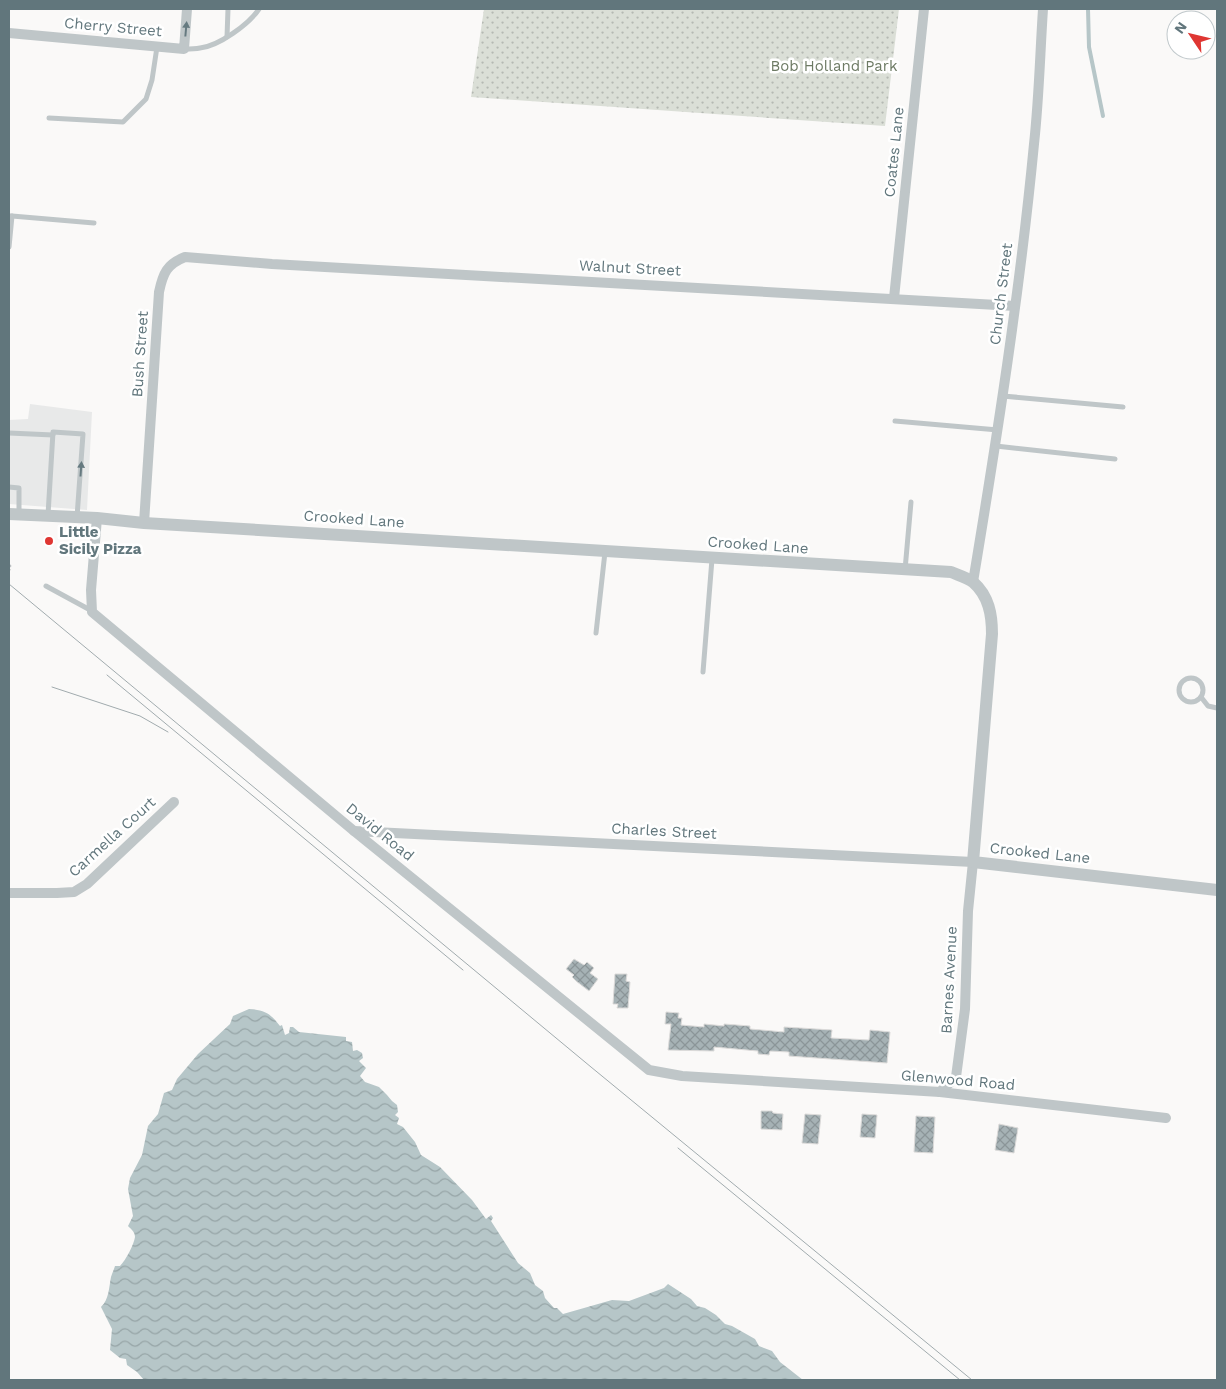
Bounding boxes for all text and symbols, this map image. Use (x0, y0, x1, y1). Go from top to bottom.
north arrow (1166, 10, 1216, 60)
street label: Cherry Street (63, 14, 163, 40)
text: N (1171, 19, 1190, 36)
one-way arrow (182, 20, 190, 36)
park label: Bob Holland Park (771, 57, 898, 75)
street label: Coates Lane (880, 106, 908, 198)
street label: Church Street (986, 241, 1016, 346)
street label: Walnut Street (579, 256, 682, 280)
street label: Bush Street (128, 310, 152, 398)
one-way arrow (77, 460, 85, 476)
street label: Crooked Lane (303, 506, 405, 532)
place label: Little Sicily Pizza (59, 523, 142, 558)
street label: Crooked Lane (707, 532, 809, 558)
marker: Little Sicily Pizza (43, 535, 55, 547)
street label: Carmella Court (65, 793, 160, 881)
street label: David Road (342, 799, 418, 865)
street label: Charles Street (611, 819, 718, 843)
street label: Crooked Lane (989, 839, 1091, 867)
street label: Barnes Avenue (937, 926, 961, 1034)
street label: Glenwood Road (900, 1066, 1016, 1094)

